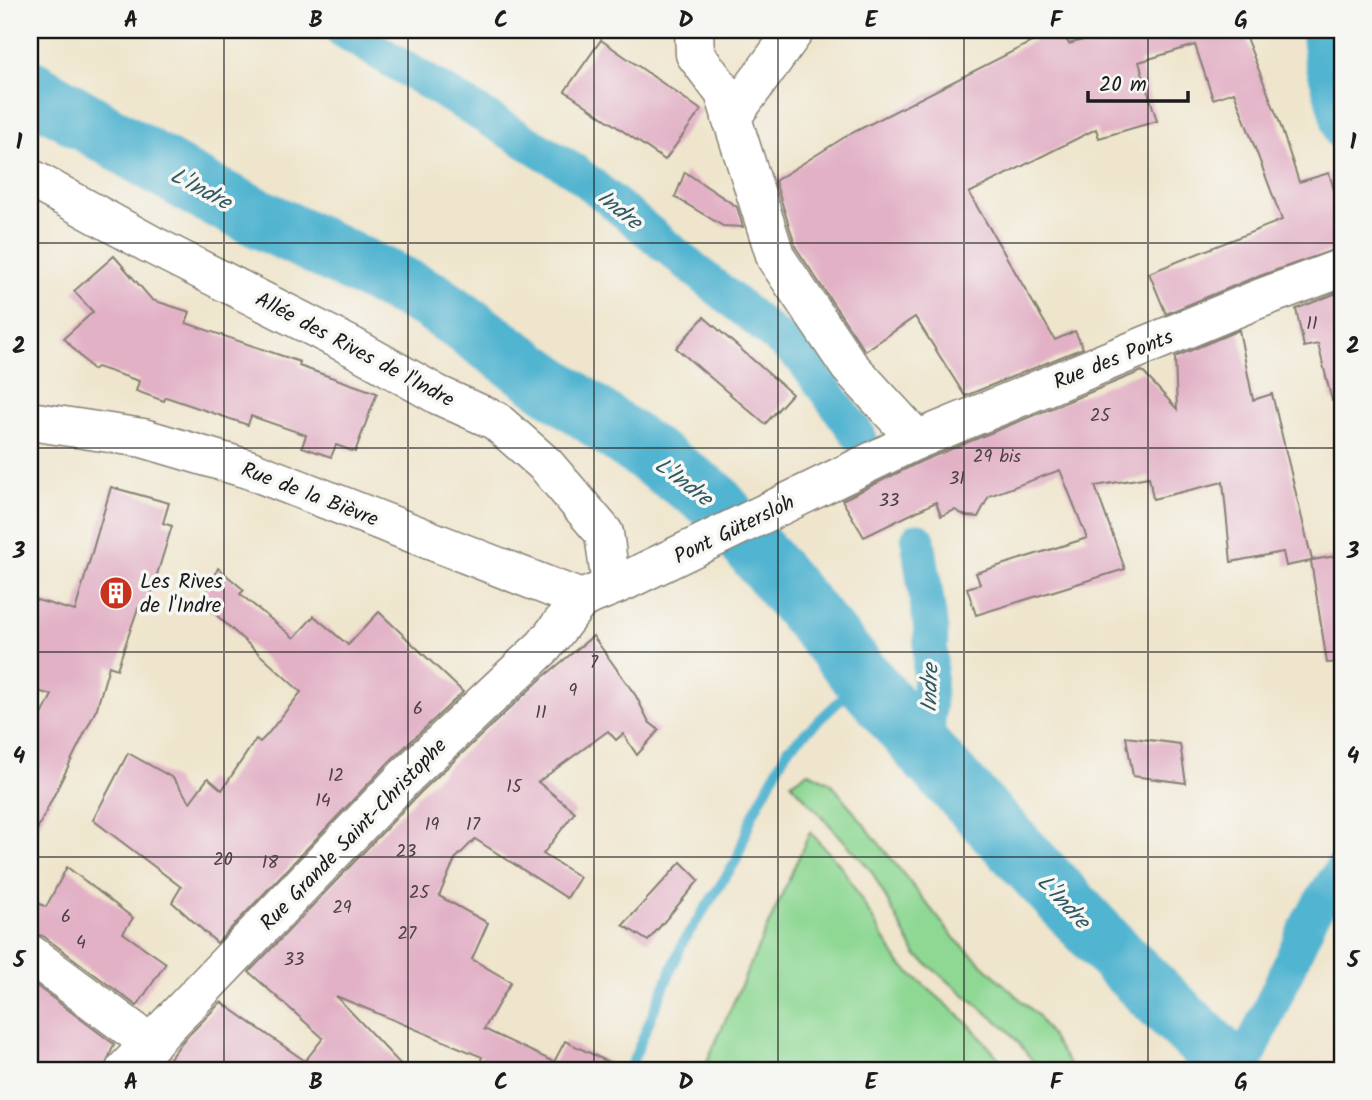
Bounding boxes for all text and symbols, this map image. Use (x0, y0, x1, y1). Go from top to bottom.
text: A (124, 3, 138, 39)
text: B (309, 3, 323, 39)
text: C (494, 3, 508, 39)
text: D (678, 3, 694, 39)
text: E (865, 3, 879, 39)
text: F (1050, 3, 1064, 39)
text: G (1234, 3, 1248, 39)
scale bar (1088, 60, 1188, 104)
text: 20 m (1099, 69, 1147, 102)
text: 1 (16, 125, 23, 161)
text: 1 (1350, 125, 1357, 161)
water label: L'Indre (163, 159, 239, 222)
water label: Indre (588, 181, 651, 242)
street label: Allée des Rives de l'Indre (249, 284, 460, 417)
house number: 11 (1306, 310, 1318, 339)
street label: Rue des Ponts (1049, 321, 1179, 399)
text: 2 (12, 329, 26, 365)
text: 2 (1346, 329, 1360, 365)
house number: 25 (1090, 402, 1111, 431)
house number: 29 bis (973, 443, 1021, 472)
water label: L'Indre (646, 449, 722, 518)
street label: Rue de la Bièvre (236, 454, 383, 537)
house number: 31 (949, 465, 965, 494)
street label: Pont Gütersloh (669, 487, 801, 574)
house number: 33 (879, 487, 899, 516)
text: 3 (12, 534, 26, 570)
text: 3 (1346, 534, 1360, 570)
place label: Les Rives de l'Indre (140, 566, 223, 623)
building icon: Les Rives de l'Indre (97, 574, 135, 612)
house number: 7 (590, 649, 599, 678)
water label: Indre (912, 660, 950, 713)
house number: 9 (569, 677, 578, 706)
house number: 6 (413, 695, 423, 724)
house number: 11 (535, 699, 547, 728)
street label: Rue Grande Saint-Christophe (253, 731, 456, 939)
text: 4 (13, 739, 26, 775)
text: 4 (1347, 739, 1360, 775)
house number: 12 (328, 762, 344, 791)
house number: 15 (506, 773, 523, 802)
house number: 14 (315, 787, 331, 816)
house number: 19 (425, 811, 439, 840)
house number: 17 (466, 811, 481, 840)
house number: 23 (396, 838, 416, 867)
house number: 20 (213, 846, 233, 875)
house number: 18 (262, 849, 278, 878)
water label: L'Indre (1027, 866, 1100, 940)
house number: 25 (409, 879, 430, 908)
house number: 29 (332, 894, 352, 923)
house number: 6 (61, 903, 71, 932)
house number: 27 (398, 920, 417, 949)
house number: 4 (76, 929, 86, 958)
text: 5 (12, 943, 27, 979)
text: 5 (1346, 943, 1361, 979)
house number: 33 (284, 946, 304, 975)
text: A (124, 1065, 138, 1100)
text: B (309, 1065, 323, 1100)
text: C (494, 1065, 508, 1100)
text: D (678, 1065, 694, 1100)
text: E (865, 1065, 879, 1100)
text: F (1050, 1065, 1064, 1100)
text: G (1234, 1065, 1248, 1100)

